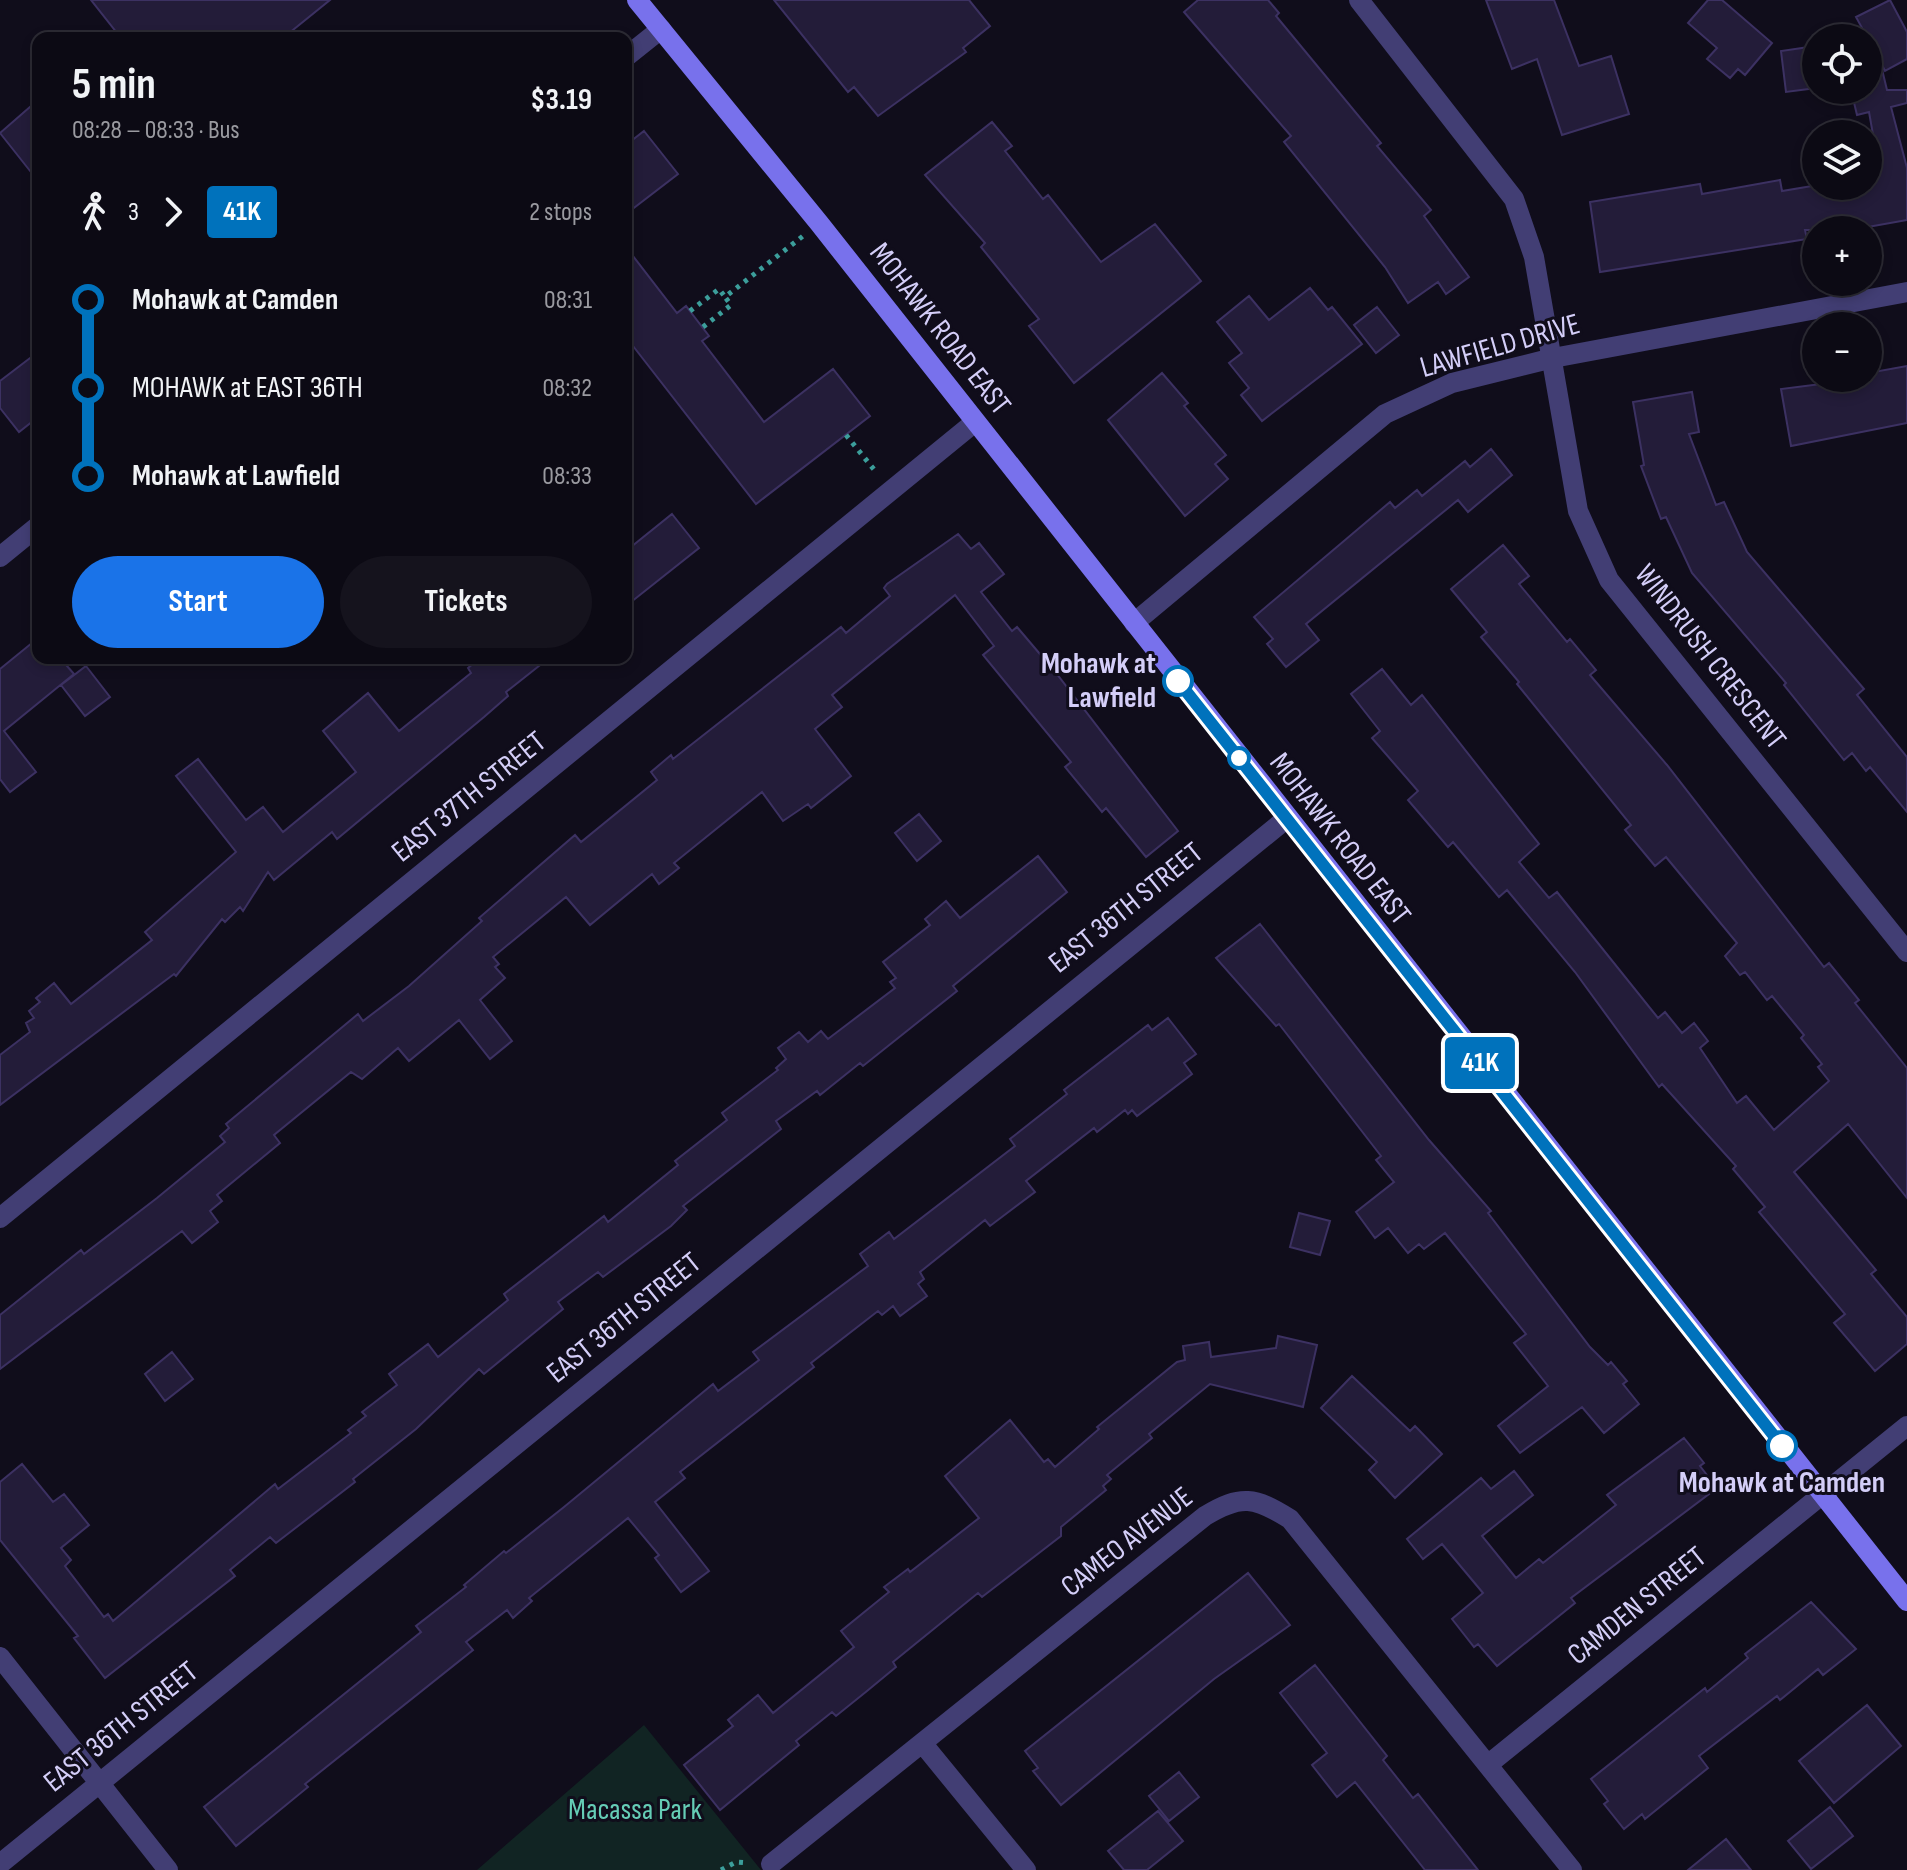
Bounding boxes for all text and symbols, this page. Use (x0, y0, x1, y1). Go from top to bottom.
map controls (1802, 24, 1882, 392)
button: locate (1802, 24, 1882, 104)
text: 5 min (72, 58, 156, 111)
text: $3.19 (530, 82, 592, 118)
text: 08:28 – 08:33 · Bus (72, 115, 240, 146)
button: layers (1802, 120, 1882, 200)
icon: walk (72, 190, 116, 234)
icon: forward (151, 190, 195, 234)
text: 41K (223, 195, 261, 228)
text: 3 (128, 197, 139, 228)
text: 2 stops (529, 197, 592, 228)
button: + (1802, 216, 1882, 296)
street label: MOHAWK ROAD EAST (862, 236, 1018, 422)
text: Mohawk at Camden (132, 282, 338, 318)
text: 08:31 (544, 285, 592, 316)
street label: LAWFIELD DRIVE (1416, 306, 1584, 386)
button: − (1802, 312, 1882, 392)
text: MOHAWK at EAST 36TH (132, 370, 363, 406)
text: 08:32 (542, 373, 592, 404)
text: Mohawk at Lawfield (132, 458, 340, 494)
text: 08:33 (542, 461, 592, 492)
button: Start (72, 556, 324, 648)
button: Tickets (340, 556, 592, 648)
street label: WINDRUSH CRESCENT (1627, 557, 1793, 757)
place label: Mohawk at Lawfield (1041, 646, 1156, 716)
marker: Mohawk at Lawfield (1163, 666, 1193, 696)
street label: EAST 37TH STREET (385, 724, 553, 870)
street label: MOHAWK ROAD EAST (1262, 746, 1418, 932)
unlabelled marker (1228, 747, 1250, 769)
street label: EAST 36TH STREET (1042, 835, 1210, 981)
line badge: 41K (1434, 1037, 1526, 1089)
text: 41K (1461, 1046, 1499, 1079)
street label: EAST 36TH STREET (540, 1245, 708, 1391)
marker: Mohawk at Camden (1767, 1431, 1797, 1461)
place label: Mohawk at Camden (1679, 1465, 1885, 1501)
street label: CAMEO AVENUE (1054, 1479, 1200, 1605)
street label: CAMDEN STREET (1560, 1539, 1714, 1673)
street label: EAST 36TH STREET (37, 1654, 205, 1800)
park label: Macassa Park (568, 1792, 702, 1828)

